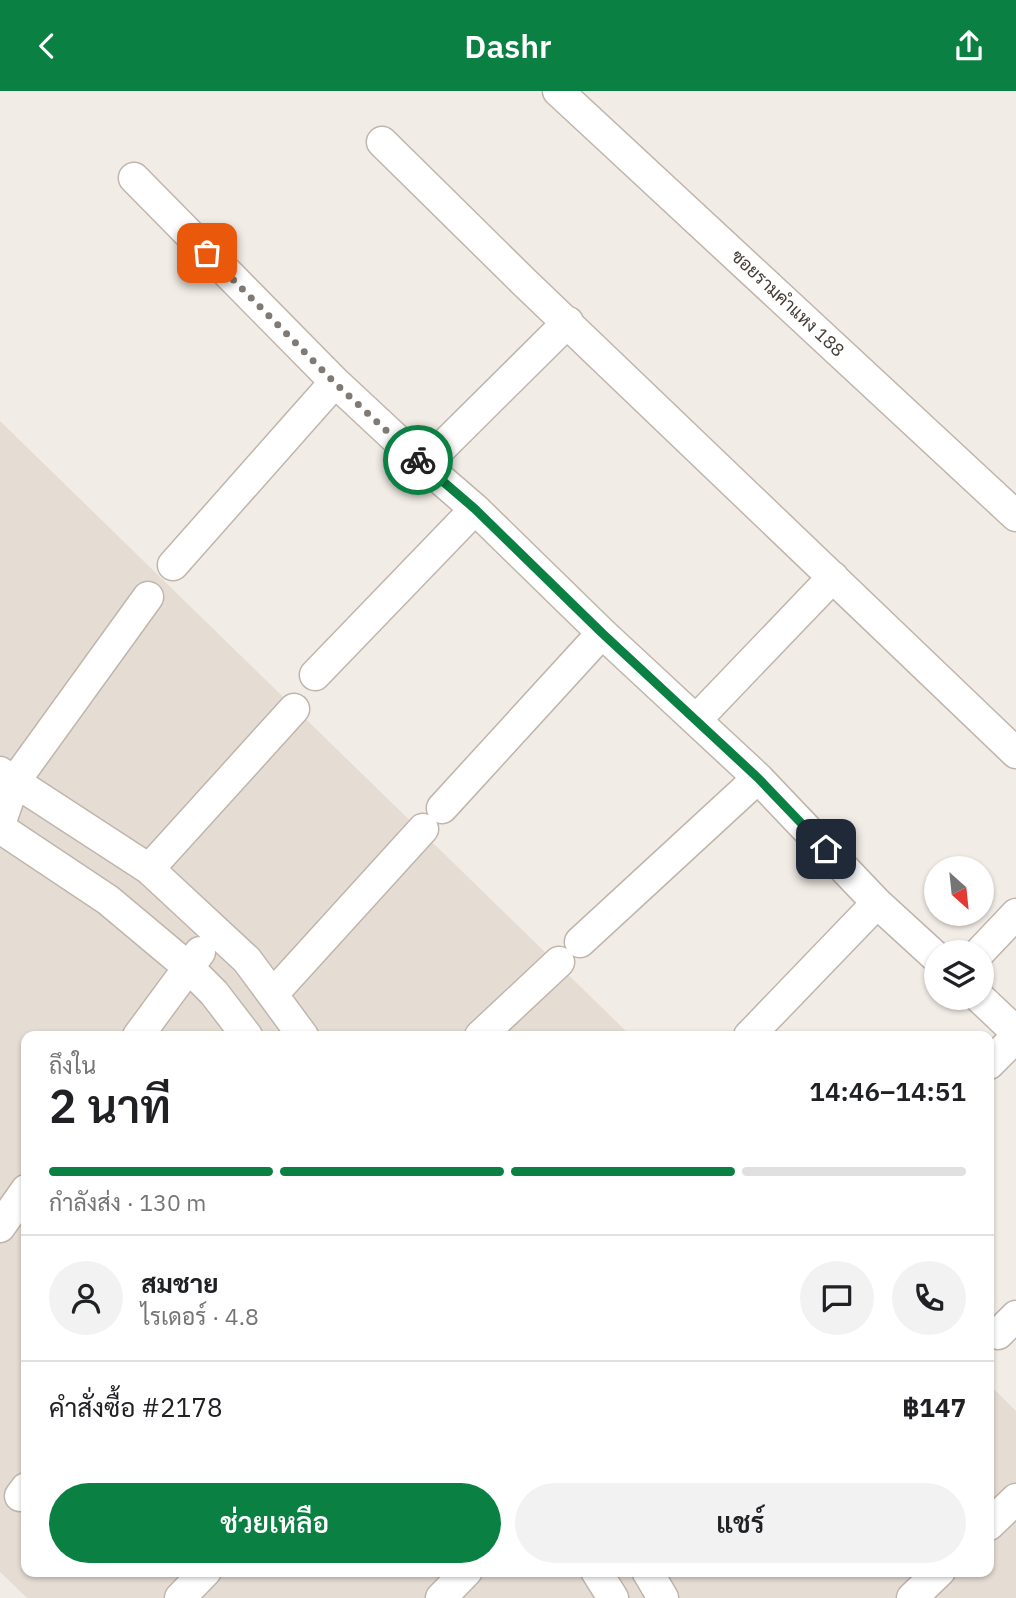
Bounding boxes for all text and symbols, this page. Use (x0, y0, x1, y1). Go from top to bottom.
text: Dashr (464, 25, 552, 67)
icon: back (28, 27, 66, 65)
icon: share (950, 27, 988, 65)
pin (177, 223, 237, 283)
icon: bag (188, 234, 226, 272)
street label: ซอยรามคำแหง 188 (727, 245, 849, 361)
courier (383, 425, 453, 495)
icon: bike (399, 441, 437, 479)
pin (796, 819, 856, 879)
icon: home (807, 830, 845, 868)
north arrow (924, 856, 994, 926)
map controls (924, 856, 994, 1010)
button: layers (924, 940, 994, 1010)
text: ถึงใน (49, 1050, 96, 1080)
text: 14:46–14:51 (809, 1074, 966, 1108)
text: 2 นาที (49, 1076, 171, 1136)
text: กำลังส่ง · 130 m (49, 1187, 206, 1217)
button: person (49, 1261, 123, 1335)
button: chat (800, 1261, 874, 1335)
button: phone (892, 1261, 966, 1335)
text: สมชาย (141, 1266, 218, 1300)
text: ไรเดอร์ · 4.8 (141, 1301, 259, 1331)
text: คำสั่งซื้อ #2178 (49, 1390, 223, 1424)
text: ฿147 (902, 1390, 966, 1424)
button: ช่วยเหลือ (49, 1483, 501, 1563)
button: แชร์ (515, 1483, 966, 1563)

